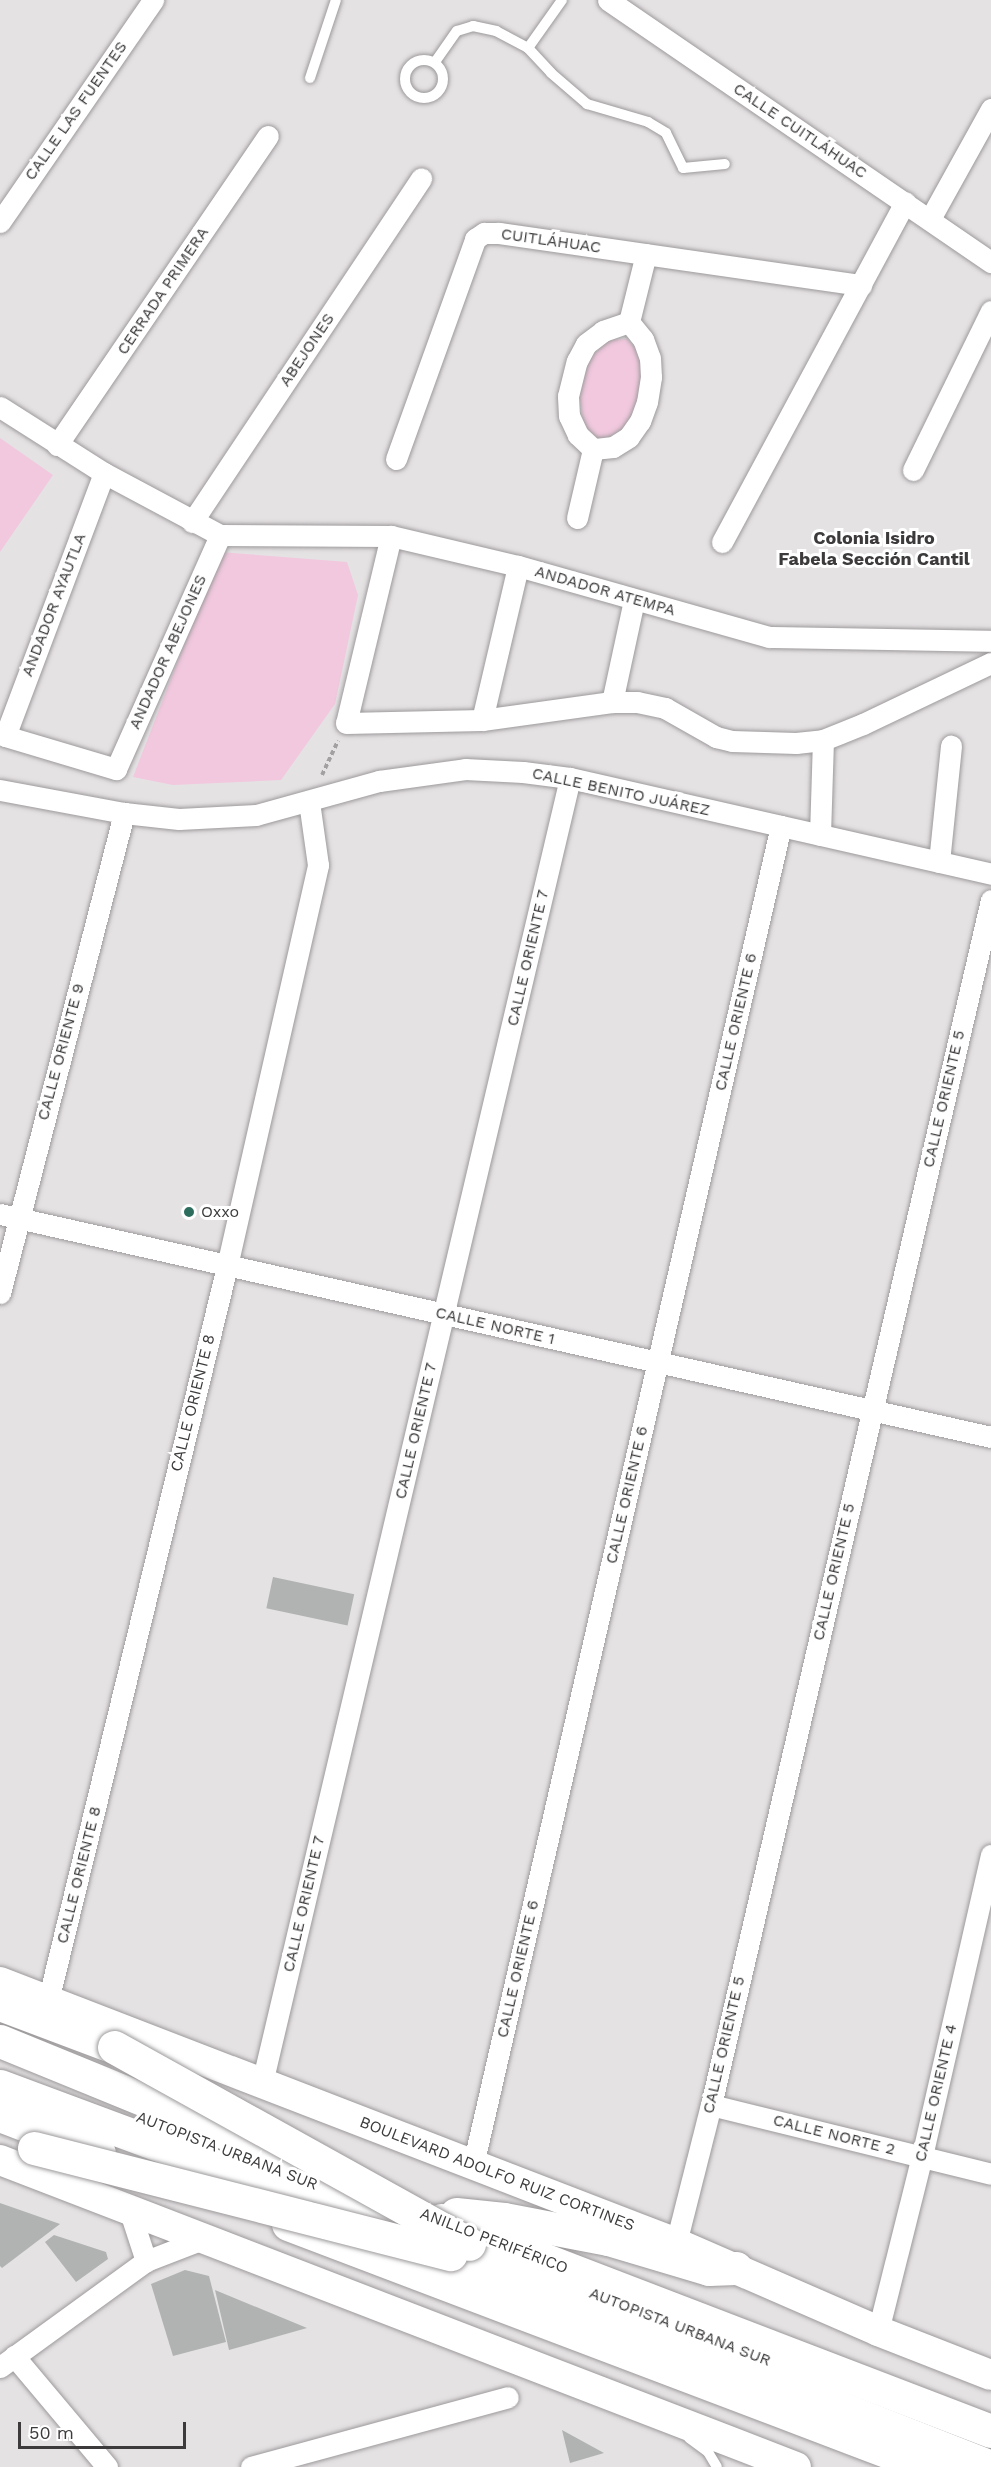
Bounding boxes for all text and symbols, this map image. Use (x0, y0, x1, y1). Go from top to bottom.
street label: CALLE LAS FUENTES (21, 38, 131, 184)
street label: CALLE CUITLÁHUAC (730, 79, 870, 183)
street label: CERRADA PRIMERA (113, 223, 213, 359)
street label: CUITLÁHUAC (500, 224, 602, 258)
street label: ABEJONES (275, 310, 339, 390)
district label: Colonia Isidro Fabela Sección Cantil (778, 528, 970, 570)
street label: ANDADOR AYAUTLA (18, 530, 90, 680)
street label: ANDADOR ATEMPA (532, 562, 678, 620)
street label: ANDADOR ABEJONES (125, 571, 211, 733)
street label: CALLE BENITO JUÁREZ (530, 764, 712, 820)
street label: CALLE ORIENTE 7 (503, 888, 553, 1028)
street label: CALLE ORIENTE 6 (711, 951, 761, 1093)
street label: CALLE ORIENTE 9 (34, 981, 88, 1123)
street label: CALLE ORIENTE 5 (919, 1029, 969, 1169)
place label: Oxxo (201, 1202, 239, 1222)
marker: Oxxo (182, 1205, 196, 1219)
street label: CALLE NORTE 1 (433, 1303, 557, 1349)
street label: CALLE ORIENTE 8 (167, 1332, 219, 1474)
street label: CALLE ORIENTE 7 (391, 1361, 441, 1501)
street label: CALLE ORIENTE 6 (602, 1424, 652, 1566)
street label: CALLE ORIENTE 5 (809, 1502, 859, 1642)
street label: CALLE ORIENTE 8 (53, 1804, 105, 1946)
street label: CALLE ORIENTE 7 (279, 1834, 329, 1974)
street label: CALLE ORIENTE 6 (493, 1898, 543, 2040)
street label: CALLE ORIENTE 5 (699, 1975, 749, 2115)
street label: CALLE ORIENTE 4 (911, 2022, 961, 2164)
street label: AUTOPISTA URBANA SUR (133, 2107, 321, 2195)
street label: CALLE NORTE 2 (771, 2111, 897, 2159)
street label: BOULEVARD ADOLFO RUIZ CORTINES (356, 2112, 638, 2236)
street label: ANILLO PERIFÉRICO (417, 2204, 571, 2278)
street label: AUTOPISTA URBANA SUR (586, 2283, 774, 2371)
scale bar (21, 2410, 189, 2448)
text: 50 m (29, 2422, 74, 2443)

